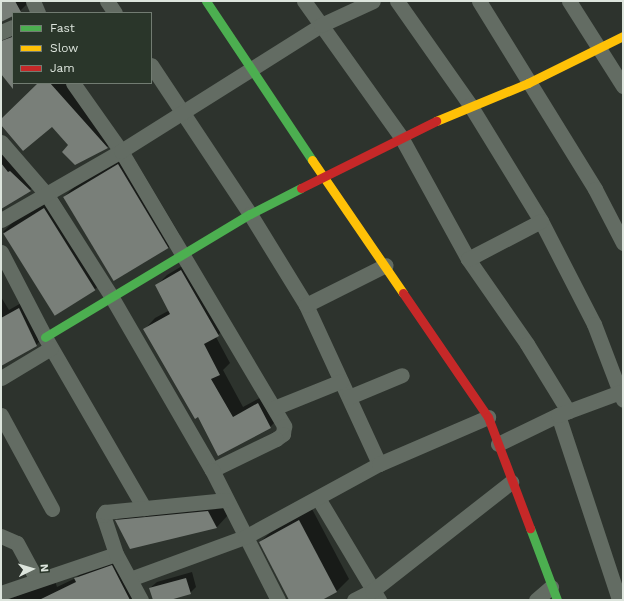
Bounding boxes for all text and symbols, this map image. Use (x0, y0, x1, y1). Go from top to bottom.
legend (12, 12, 152, 84)
text: Fast (50, 21, 75, 35)
text: Slow (50, 41, 78, 55)
text: Jam (50, 61, 75, 75)
north arrow (12, 549, 52, 589)
text: N (38, 563, 51, 573)

